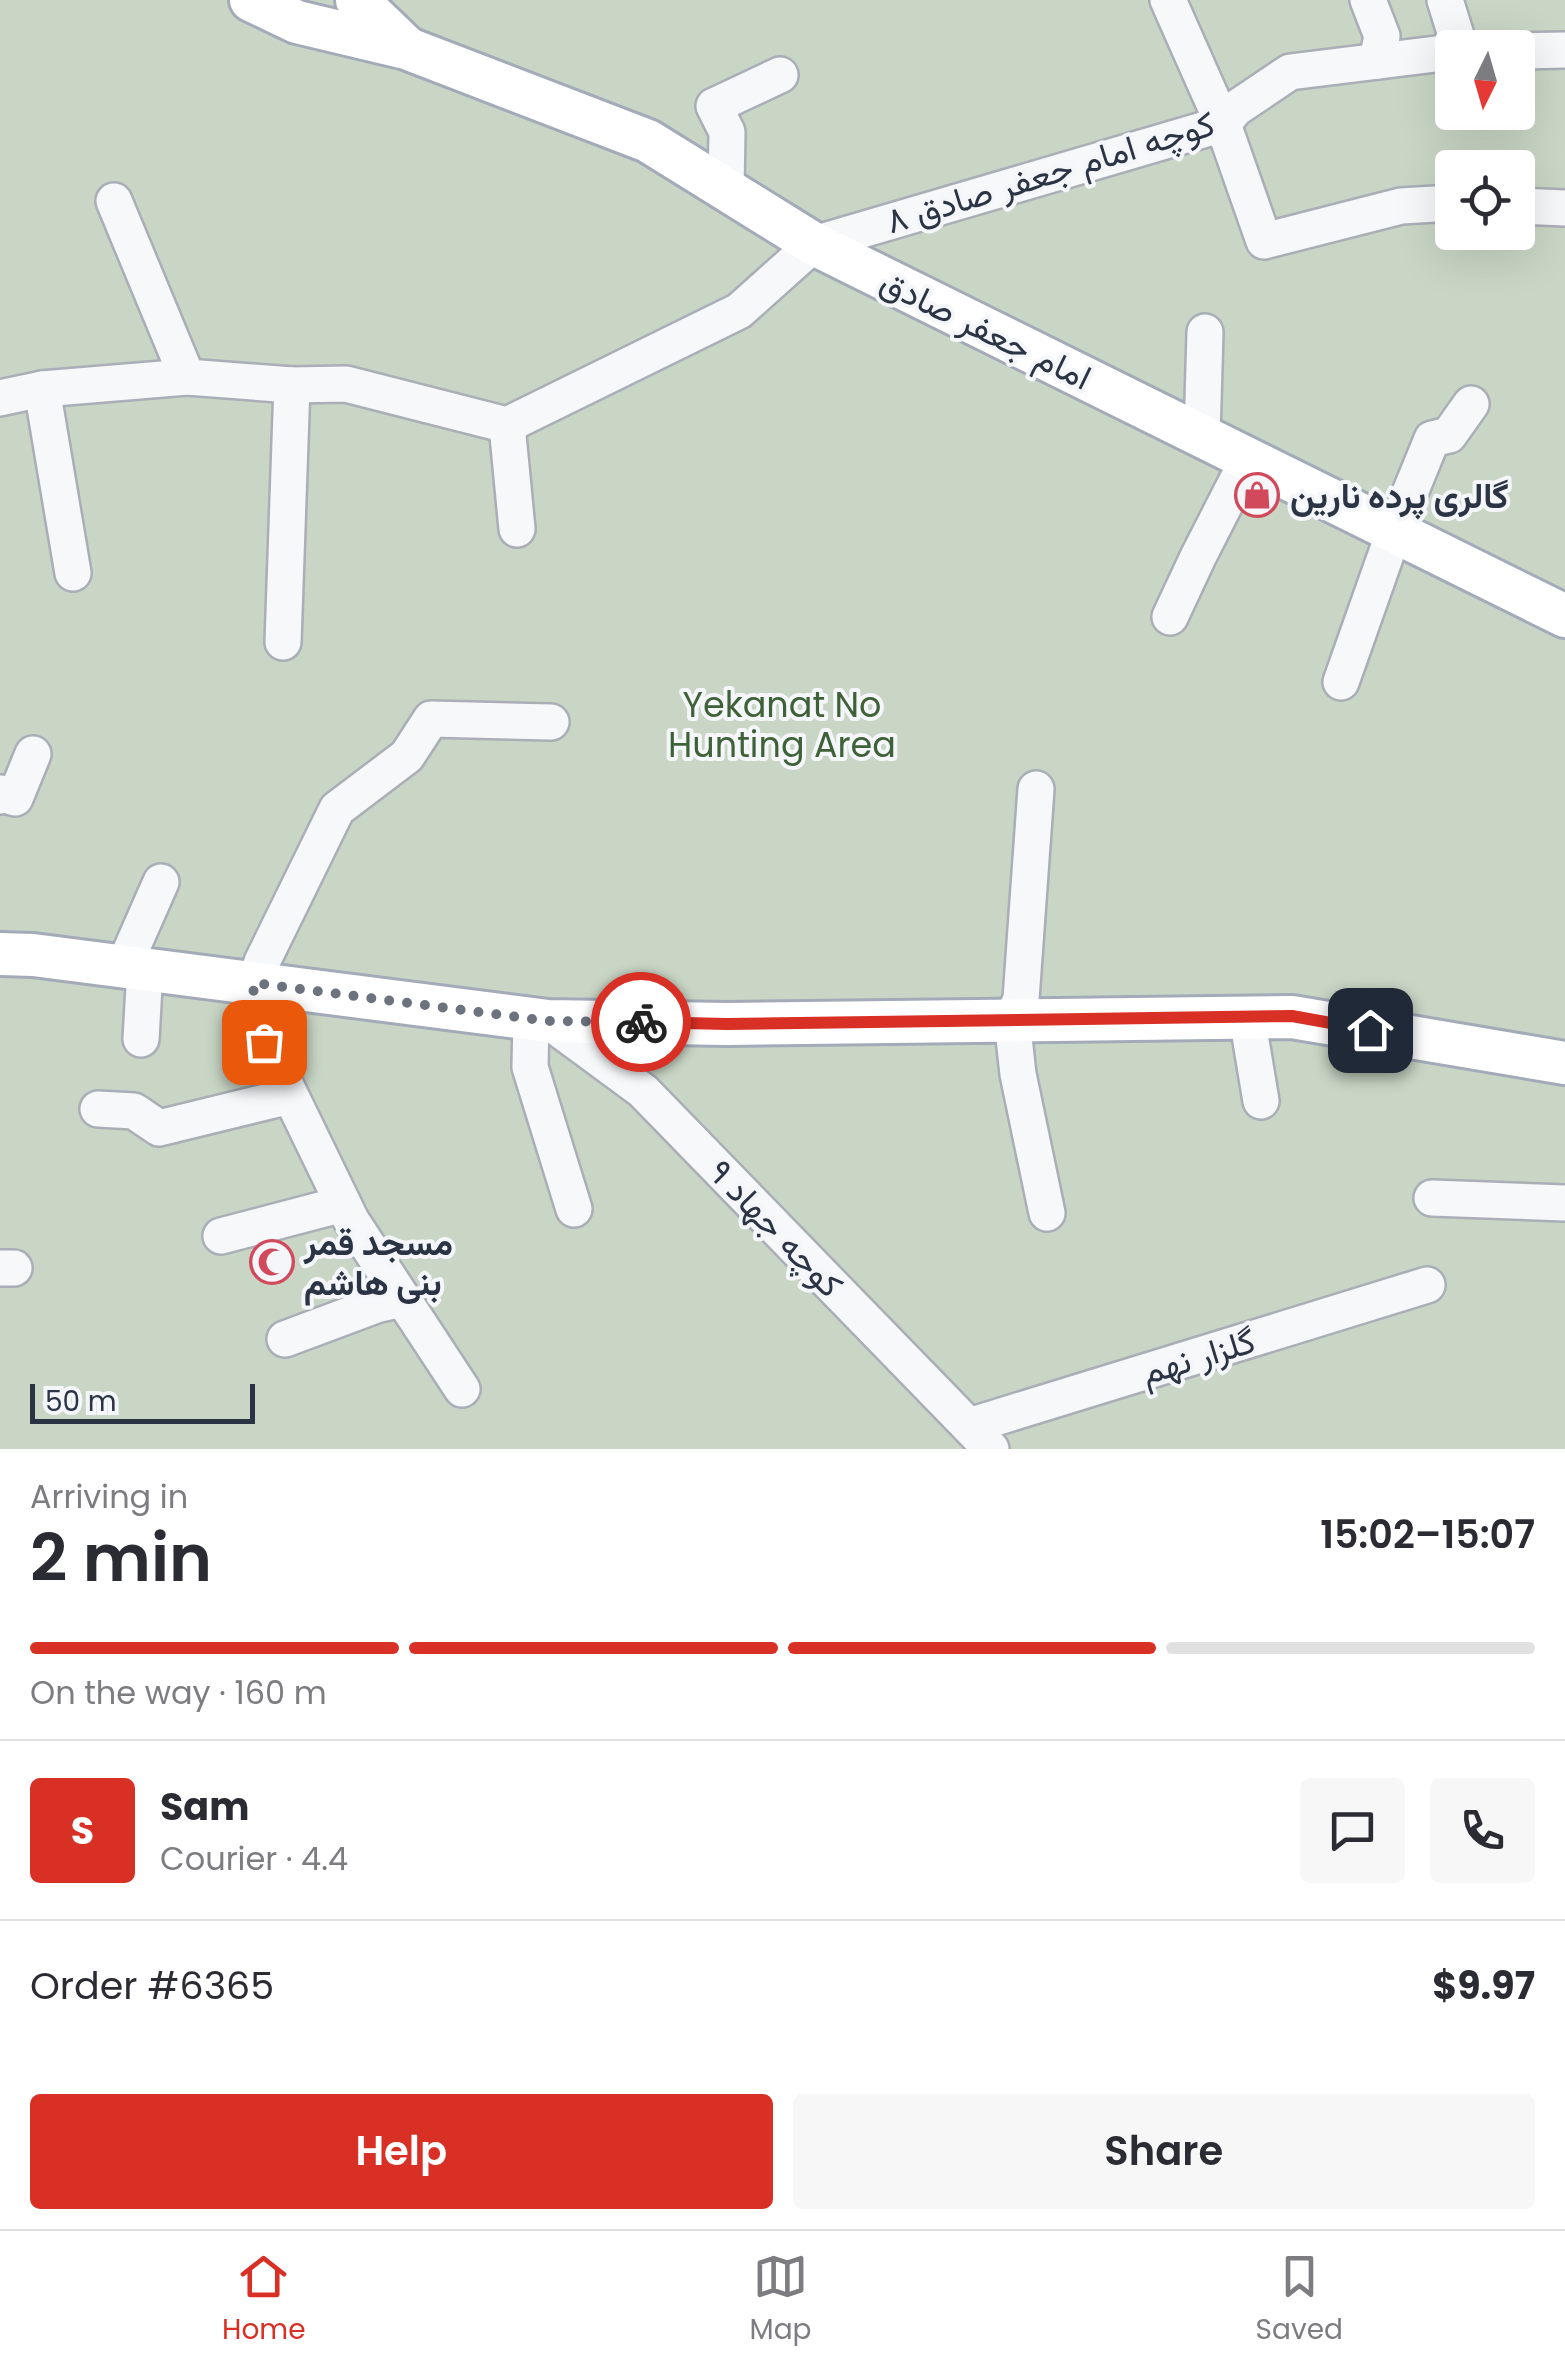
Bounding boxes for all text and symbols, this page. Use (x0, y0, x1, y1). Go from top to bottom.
north arrow (1435, 30, 1535, 130)
map controls (1435, 30, 1535, 250)
street label: کوچه امام جعفر صادق ۸ (880, 99, 1220, 245)
button: locate (1435, 150, 1535, 250)
street label: امام جعفر صادق (872, 257, 1100, 401)
place label: گالری پرده نارین (1290, 471, 1509, 520)
shop icon: گالری پرده نارین (1234, 472, 1280, 518)
park label: Yekanat No Hunting Area (668, 680, 896, 769)
courier (591, 972, 691, 1072)
pin (1328, 988, 1413, 1073)
icon: bike (614, 995, 669, 1050)
pin (222, 1000, 307, 1085)
icon: home (1343, 1003, 1398, 1058)
icon: bag (237, 1015, 292, 1070)
street label: کوچه جهاد ۹ (698, 1148, 854, 1308)
place label: مسجد قمر بنی هاشم (303, 1218, 453, 1307)
mosque icon: مسجد قمر بنی هاشم (249, 1239, 295, 1285)
street label: گلزار نهم (1135, 1315, 1261, 1397)
scale bar (30, 1379, 255, 1424)
text: 50 m (45, 1382, 116, 1421)
text: Arriving in (30, 1474, 188, 1519)
text: 15:02–15:07 (1320, 1508, 1535, 1561)
text: 2 min (30, 1513, 212, 1604)
text: On the way · 160 m (30, 1670, 327, 1715)
button: chat (1300, 1778, 1405, 1883)
button: phone (1430, 1778, 1535, 1883)
text: Sam (160, 1780, 249, 1833)
text: S (71, 1804, 94, 1857)
text: Courier · 4.4 (160, 1836, 348, 1881)
text: Order #6365 (30, 1959, 274, 2012)
text: $9.97 (1432, 1959, 1535, 2012)
button: Help (30, 2094, 773, 2209)
button: Share (793, 2094, 1535, 2209)
tab: Home (222, 2249, 306, 2351)
tab: Map (750, 2249, 812, 2351)
tab: Saved (1256, 2249, 1343, 2351)

